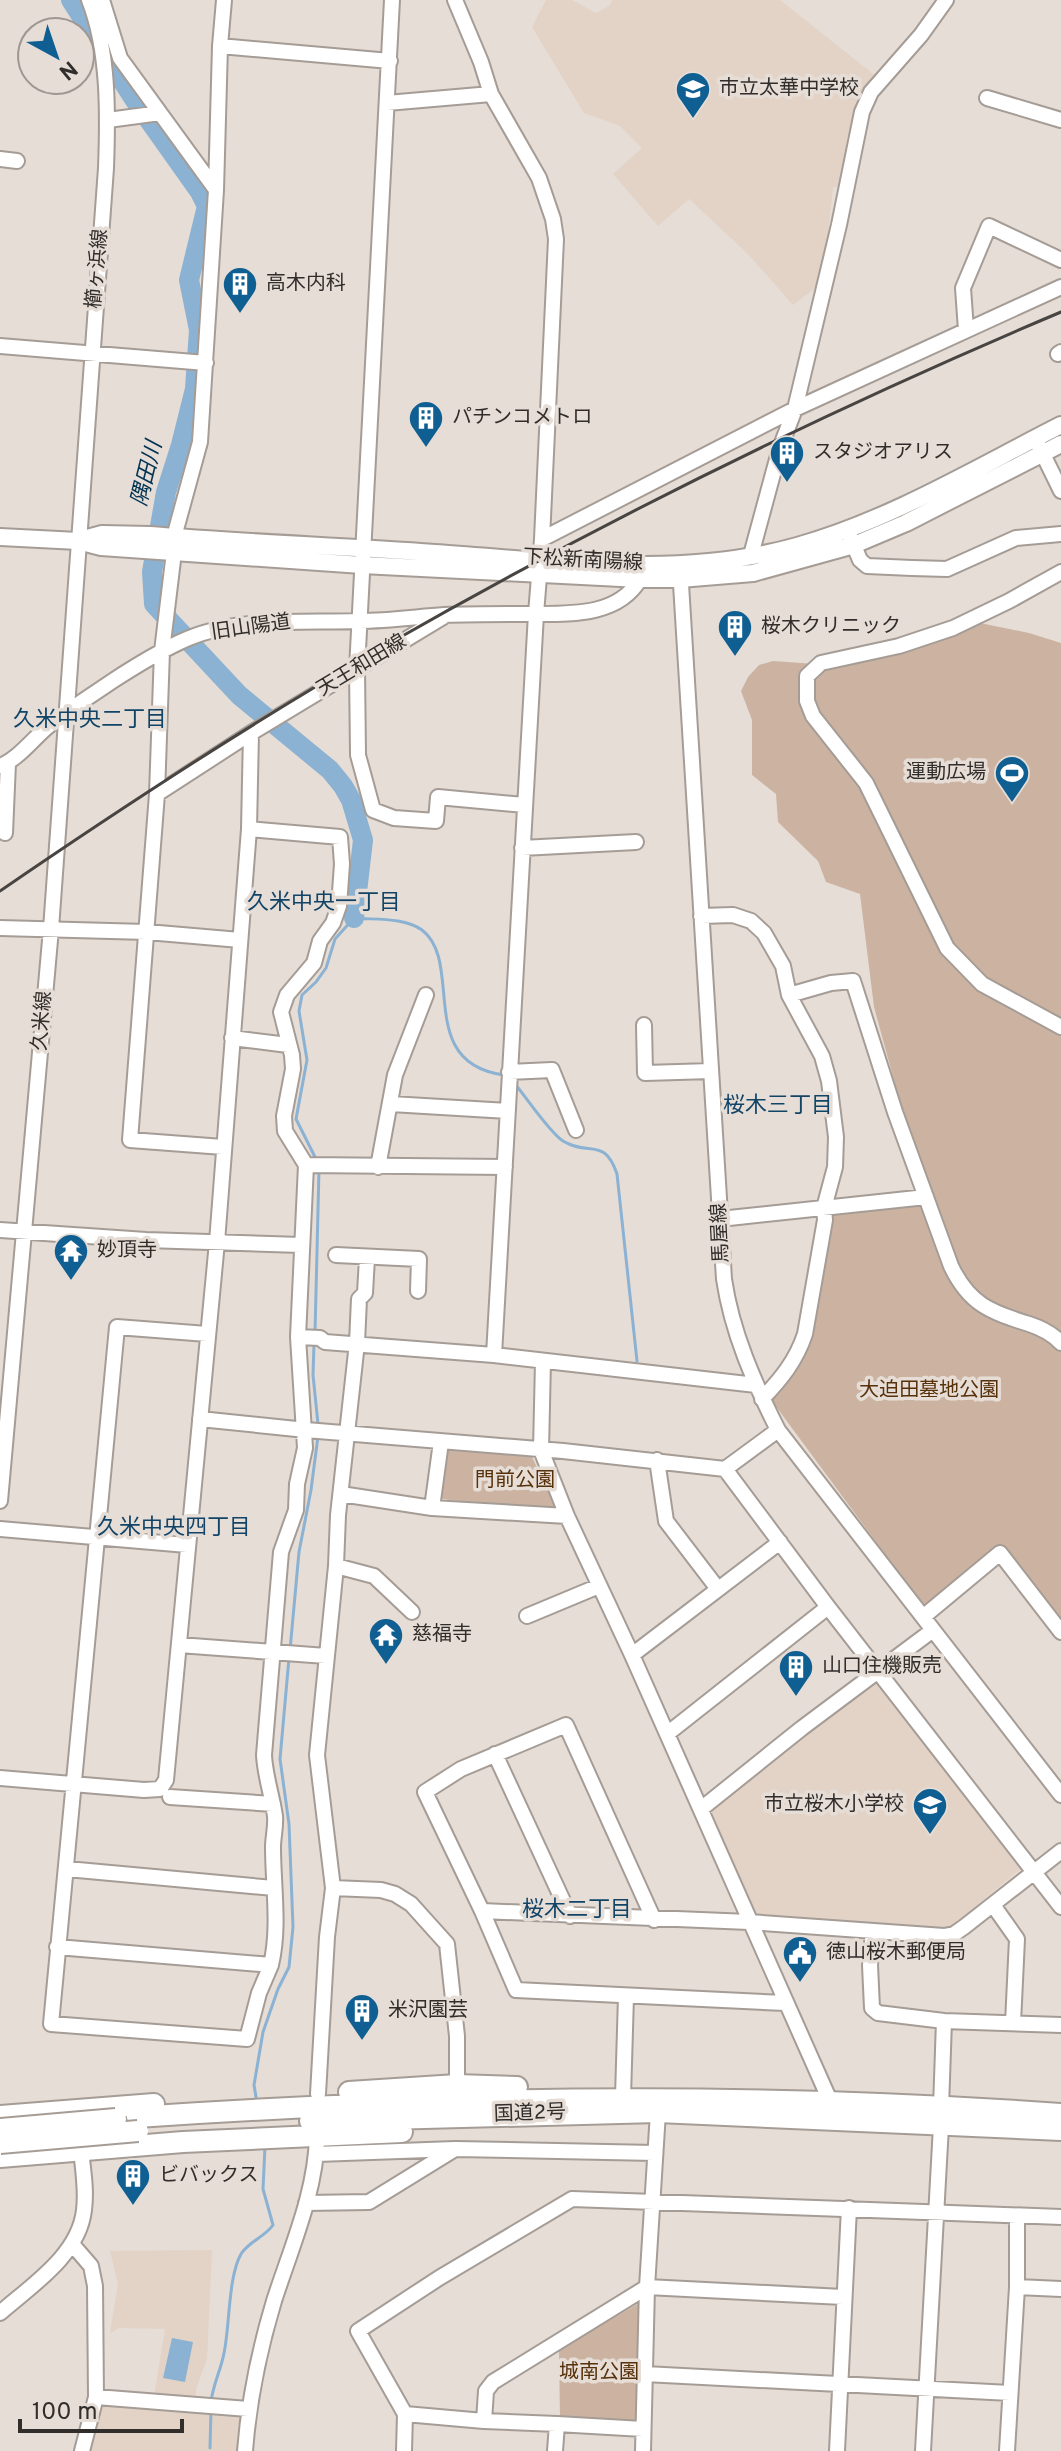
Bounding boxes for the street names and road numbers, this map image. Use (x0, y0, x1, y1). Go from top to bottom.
street label: 櫛ヶ浜線 (82, 228, 114, 310)
street label: 下松新南陽線 (522, 545, 644, 577)
street label: 旧山陽道 (210, 610, 292, 646)
street label: 天王和田線 (312, 629, 412, 703)
street label: 久米線 (27, 990, 59, 1052)
street label: 馬屋線 (706, 1202, 736, 1264)
street label: 国道2号 (493, 2100, 567, 2128)

